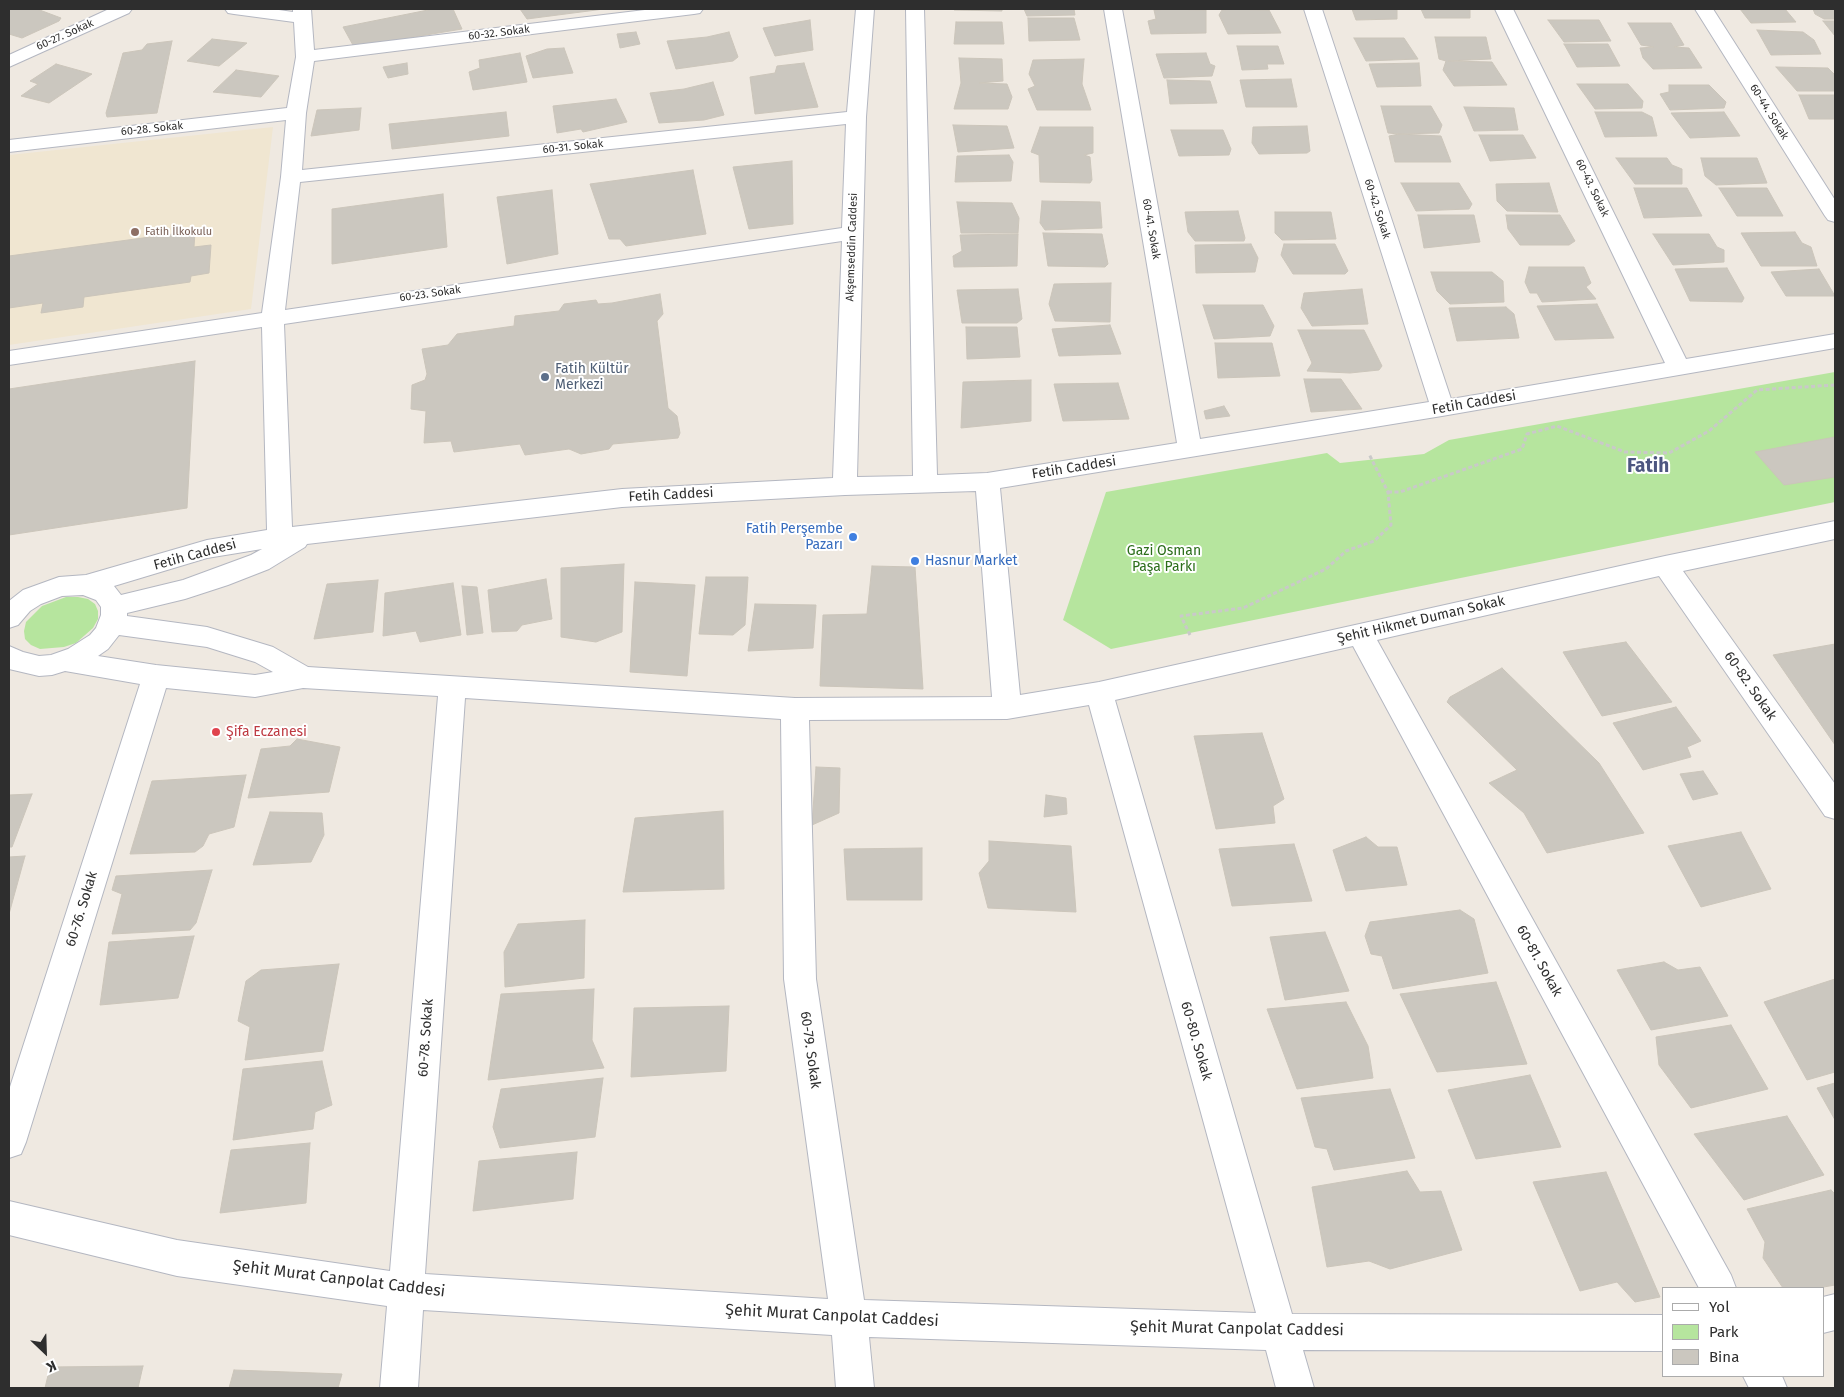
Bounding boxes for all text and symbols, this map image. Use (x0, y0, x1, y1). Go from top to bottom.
street label: 60-27. Sokak (34, 17, 96, 53)
street label: 60-32. Sokak (468, 23, 530, 43)
street label: 60-44. Sokak (1747, 82, 1791, 142)
street label: 60-28. Sokak (120, 119, 184, 139)
street label: 60-31. Sokak (542, 137, 604, 157)
street label: 60-43. Sokak (1572, 157, 1612, 219)
street label: 60-42. Sokak (1361, 177, 1393, 241)
street label: Akşemseddin Caddesi (844, 192, 860, 302)
street label: 60-41. Sokak (1139, 198, 1163, 260)
place label: Fatih İlkokulu (145, 225, 212, 239)
marker: Fatih İlkokulu (129, 226, 141, 238)
street label: 60-23. Sokak (399, 283, 461, 305)
place label: Fatih Kültür Merkezi (555, 361, 629, 394)
marker: Fatih Kültür Merkezi (539, 371, 551, 383)
street label: Fetih Caddesi (1431, 387, 1517, 419)
street label: Fetih Caddesi (1031, 453, 1117, 483)
district label: Fatih (1627, 456, 1669, 478)
street label: Fetih Caddesi (628, 484, 714, 506)
place label: Fatih Perşembe Pazarı (746, 521, 843, 554)
marker: Fatih Perşembe Pazarı (847, 531, 859, 543)
street label: Fetih Caddesi (152, 536, 238, 574)
park label: Gazi Osman Paşa Parkı (1127, 543, 1201, 576)
place label: Hasnur Market (925, 553, 1018, 569)
marker: Hasnur Market (909, 555, 921, 567)
street label: Şehit Hikmet Duman Sokak (1336, 593, 1506, 647)
street label: 60-82. Sokak (1720, 648, 1780, 724)
place label: Şifa Eczanesi (226, 724, 307, 740)
marker: Şifa Eczanesi (210, 726, 222, 738)
street label: 60-76. Sokak (63, 869, 101, 949)
street label: 60-81. Sokak (1513, 922, 1565, 1000)
street label: 60-78. Sokak (415, 998, 437, 1078)
street label: 60-80. Sokak (1177, 1000, 1215, 1082)
street label: 60-79. Sokak (796, 1010, 824, 1090)
street label: Şehit Murat Canpolat Caddesi (232, 1256, 446, 1302)
legend (1662, 1287, 1824, 1377)
text: Yol (1709, 1298, 1730, 1316)
street label: Şehit Murat Canpolat Caddesi (725, 1301, 939, 1331)
street label: Şehit Murat Canpolat Caddesi (1130, 1318, 1344, 1340)
text: Park (1709, 1323, 1739, 1341)
north arrow (20, 1327, 70, 1377)
text: Bina (1709, 1348, 1739, 1366)
text: K (44, 1357, 59, 1376)

